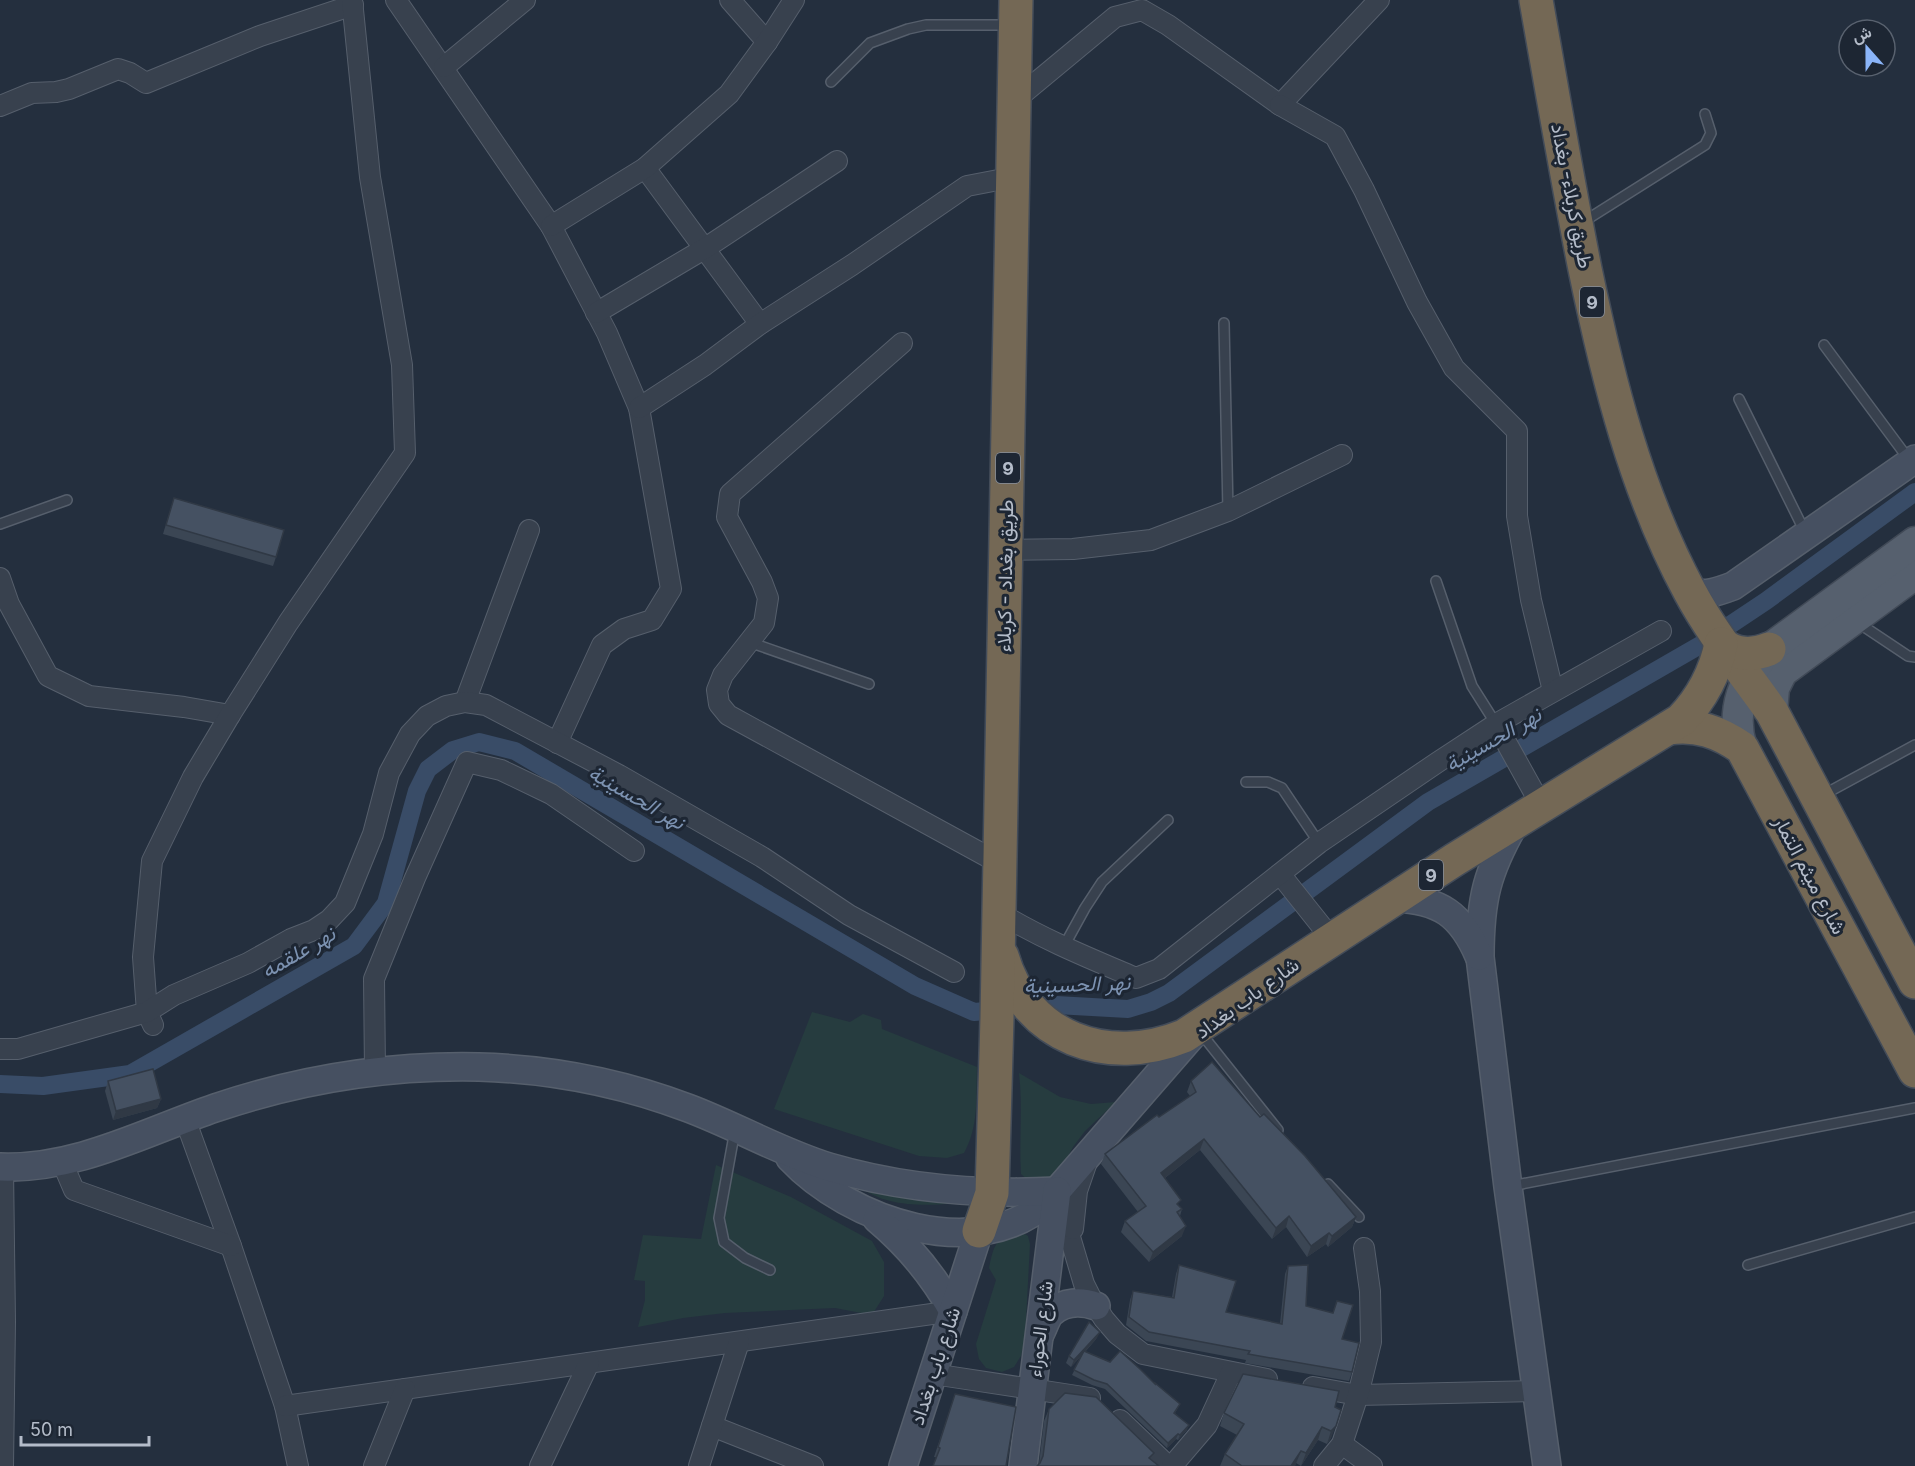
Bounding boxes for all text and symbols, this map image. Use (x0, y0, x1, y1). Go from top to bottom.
north arrow (1837, 18, 1897, 78)
text: ش (1849, 21, 1874, 47)
street label: طريق كربلاء- بغداد (1545, 121, 1598, 271)
road number: 9 (1580, 287, 1604, 317)
road number: 9 (996, 453, 1020, 483)
street label: طريق بغداد - كربلاء (992, 499, 1019, 653)
water label: نهر الحسينية (1441, 701, 1547, 777)
water label: نهر الحسينية (584, 760, 690, 836)
street label: شارع ميثم التمار (1767, 811, 1851, 939)
road number: 9 (1419, 860, 1443, 890)
water label: نهر علقمه (256, 920, 341, 984)
street label: شارع باب بغداد (1190, 952, 1305, 1045)
water label: نهر الحسينية (1023, 970, 1132, 999)
street label: شارع الحوراء (1022, 1279, 1060, 1379)
street label: شارع باب بغداد (905, 1304, 967, 1428)
scale bar (21, 1409, 148, 1447)
text: 50 m (30, 1419, 73, 1440)

